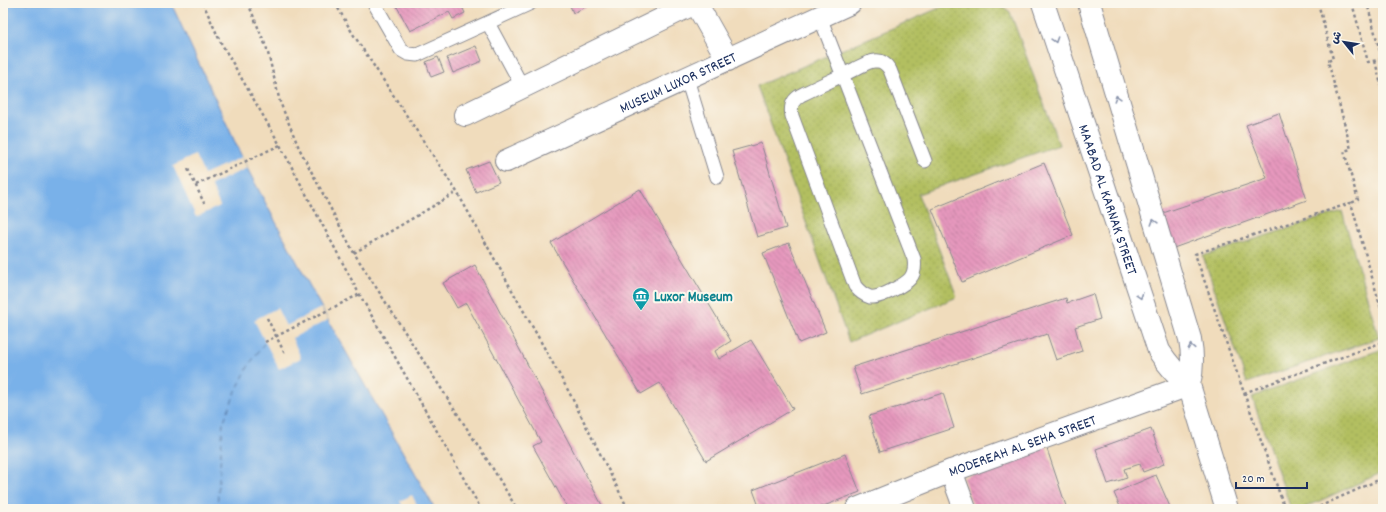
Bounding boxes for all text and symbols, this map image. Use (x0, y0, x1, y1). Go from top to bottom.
north arrow (1324, 22, 1364, 62)
text: ش (1327, 29, 1347, 47)
one-way arrow (1050, 36, 1059, 43)
street label: MUSEUM LUXOR STREET (616, 48, 741, 120)
one-way arrow (1113, 94, 1122, 101)
street label: MAABAD AL KARNAK STREET (1071, 122, 1142, 278)
one-way arrow (1150, 219, 1159, 226)
museum icon: Luxor Museum (631, 286, 651, 311)
place label: Luxor Museum (654, 287, 733, 309)
one-way arrow (1135, 293, 1144, 300)
one-way arrow (1188, 344, 1196, 350)
street label: MODEREAH AL SEHA STREET (946, 410, 1100, 484)
scale bar (1236, 464, 1307, 490)
text: 20 m (1242, 471, 1265, 488)

